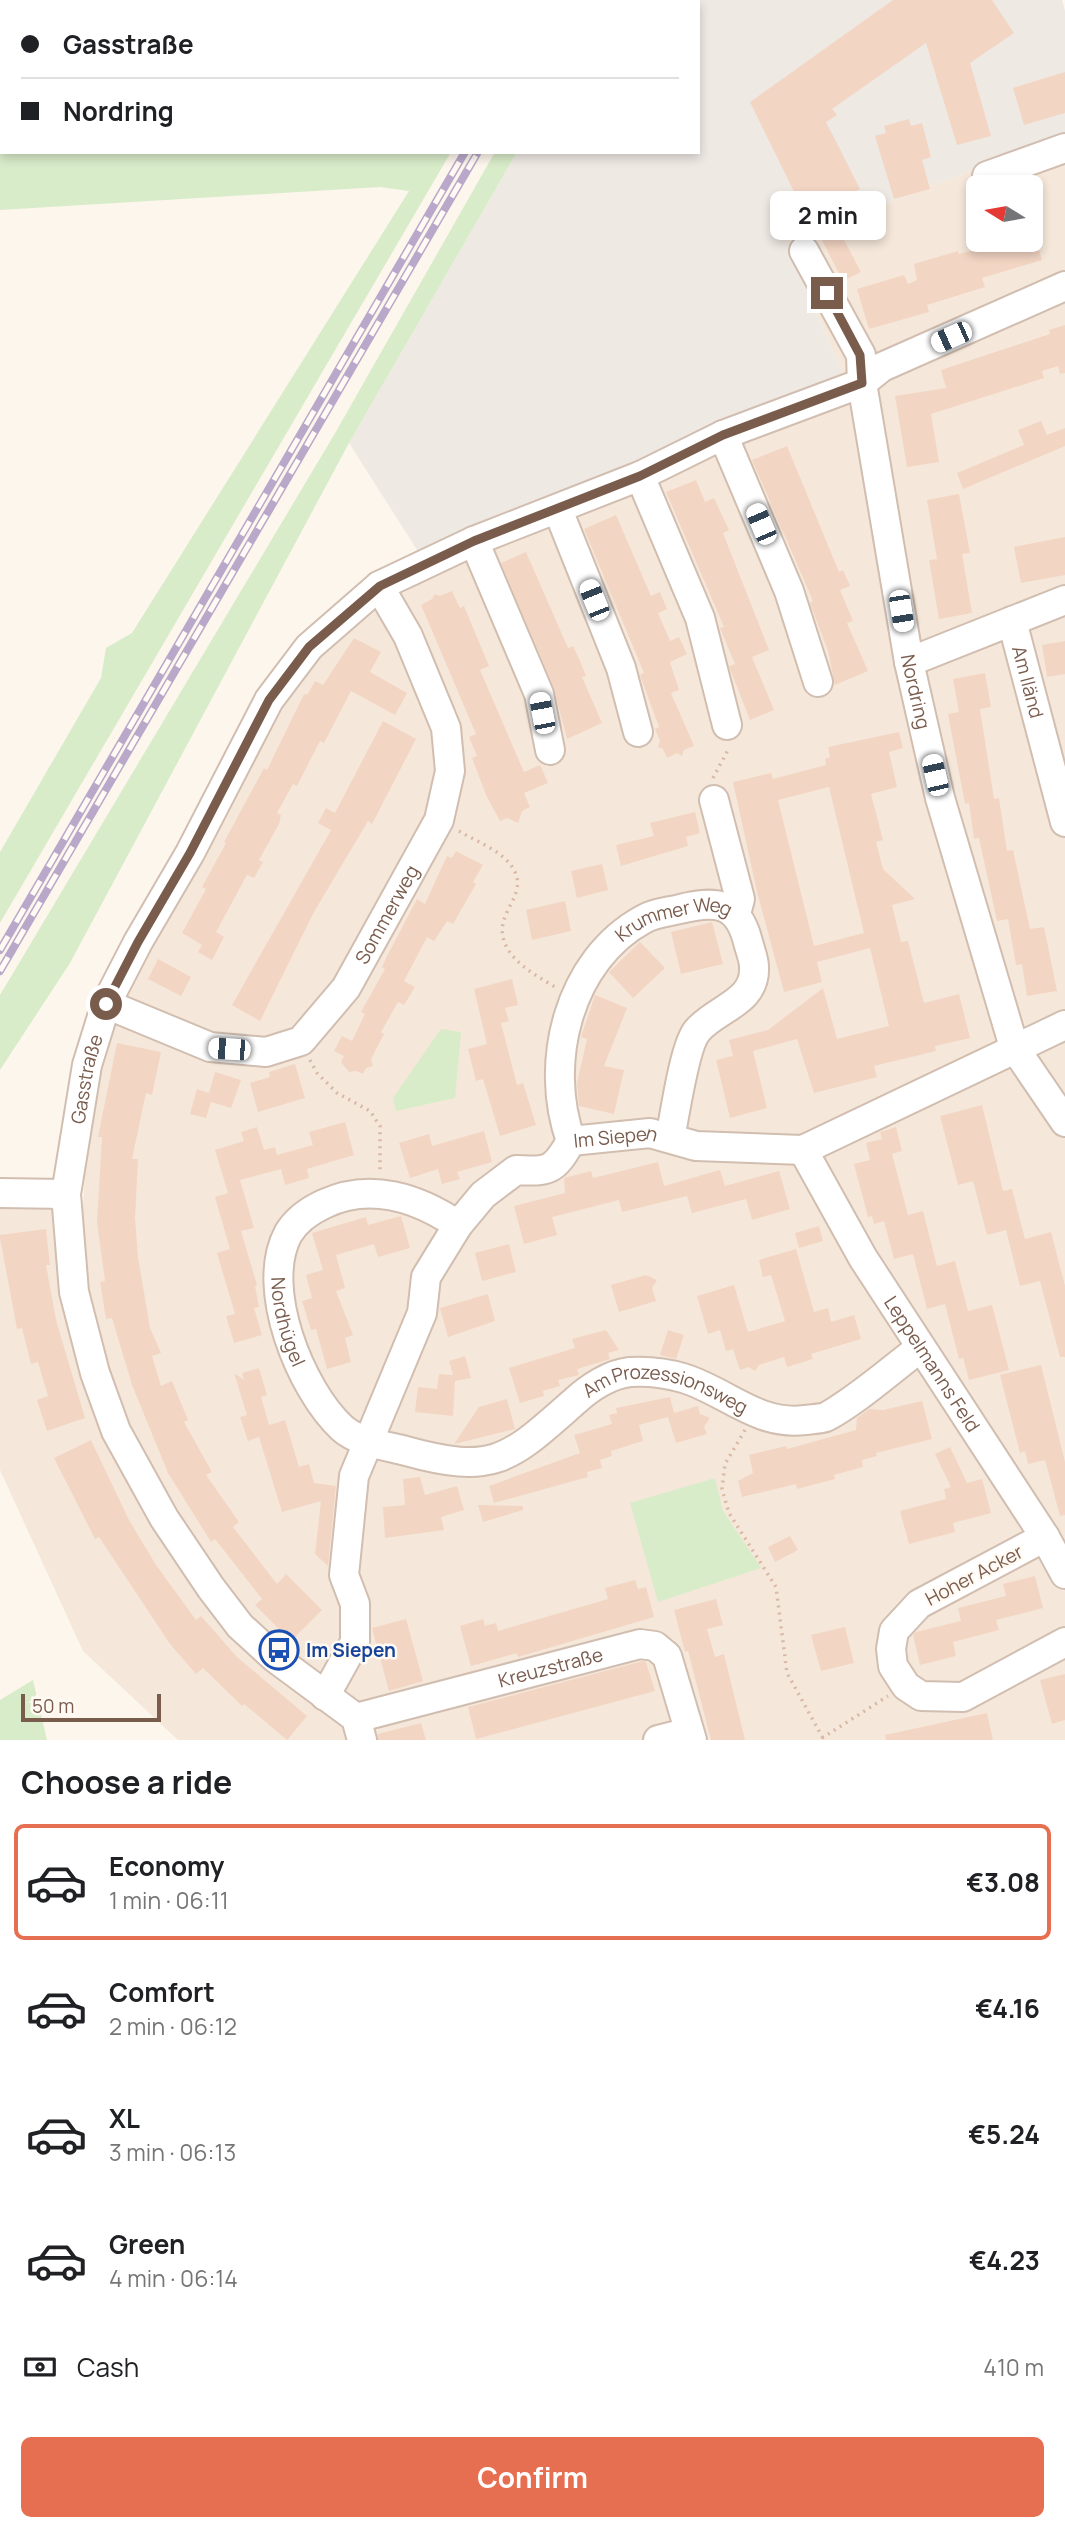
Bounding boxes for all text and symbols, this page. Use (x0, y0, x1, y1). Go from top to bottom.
text: Gasstraße (63, 26, 194, 62)
text: Nordring (63, 93, 174, 129)
north arrow (966, 175, 1043, 252)
map controls (966, 175, 1043, 252)
callout: 2 min (769, 191, 885, 240)
text: 2 min (798, 199, 858, 231)
route end (811, 277, 843, 309)
car (928, 319, 975, 355)
car (744, 501, 779, 547)
car (577, 577, 612, 623)
car (888, 589, 915, 633)
street label: Am Iländ (1006, 643, 1050, 721)
street label: Nordring (895, 652, 937, 732)
car (528, 690, 557, 736)
car (921, 752, 950, 798)
street label: Sommerweg (349, 860, 425, 969)
street label: Krummer Weg (609, 891, 737, 947)
route start (90, 988, 122, 1020)
street label: Gasstraße (65, 1031, 109, 1126)
car (208, 1037, 251, 1061)
street label: Im Siepen (572, 1120, 661, 1154)
street label: Nordhügel (265, 1276, 312, 1371)
street label: Leppelmanns Feld (878, 1291, 986, 1437)
street label: Am Prozessionsweg (577, 1359, 752, 1420)
street label: Hoher Acker (921, 1538, 1027, 1612)
bus stop icon: Im Siepen (258, 1629, 300, 1671)
place label: Im Siepen (306, 1637, 396, 1663)
street label: Kreuzstraße (495, 1641, 606, 1693)
scale bar (21, 1691, 161, 1723)
text: 50 m (32, 1693, 74, 1719)
text: Choose a ride (21, 1760, 232, 1804)
text: Economy (109, 1848, 224, 1884)
icon: car (25, 1851, 88, 1914)
text: €3.08 (966, 1864, 1040, 1900)
text: 1 min · 06:11 (109, 1884, 229, 1916)
text: Comfort (109, 1974, 215, 2010)
icon: car (25, 1977, 88, 2040)
text: €4.16 (975, 1990, 1040, 2026)
text: 2 min · 06:12 (109, 2010, 237, 2042)
text: XL (109, 2100, 140, 2136)
icon: car (25, 2103, 88, 2166)
text: €5.24 (968, 2116, 1040, 2152)
text: 3 min · 06:13 (109, 2136, 236, 2168)
text: Green (109, 2226, 185, 2262)
icon: car (25, 2229, 88, 2292)
text: €4.23 (969, 2242, 1040, 2278)
text: 4 min · 06:14 (109, 2262, 238, 2294)
icon: cash (21, 2348, 59, 2386)
text: Cash (77, 2349, 139, 2385)
text: 410 m (983, 2351, 1044, 2383)
button: Confirm (21, 2437, 1044, 2517)

